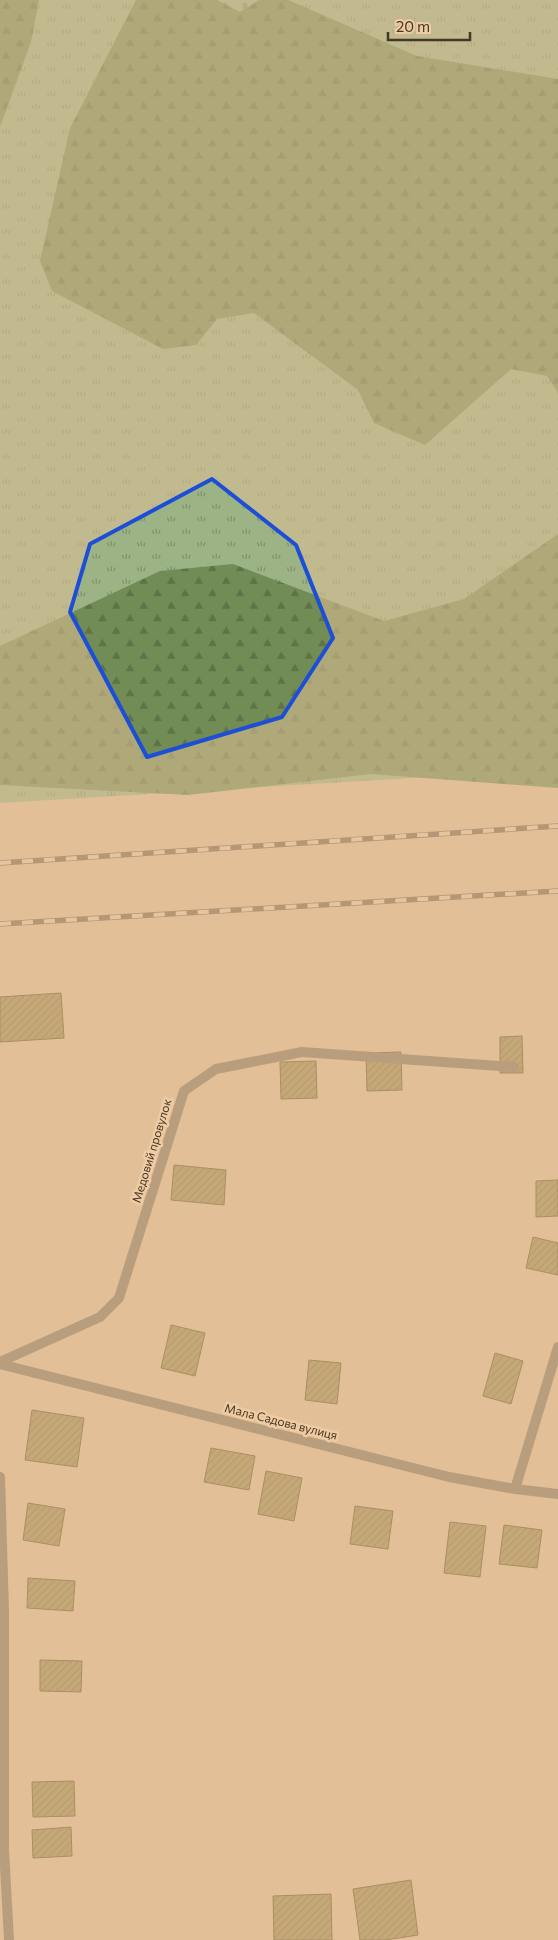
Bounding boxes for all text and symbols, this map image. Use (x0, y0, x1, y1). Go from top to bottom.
scale bar (388, 10, 470, 42)
text: 20 m (396, 17, 430, 35)
street label: Медовий провулок (129, 1096, 174, 1204)
street label: Мала Садова вулиця (223, 1400, 339, 1442)

